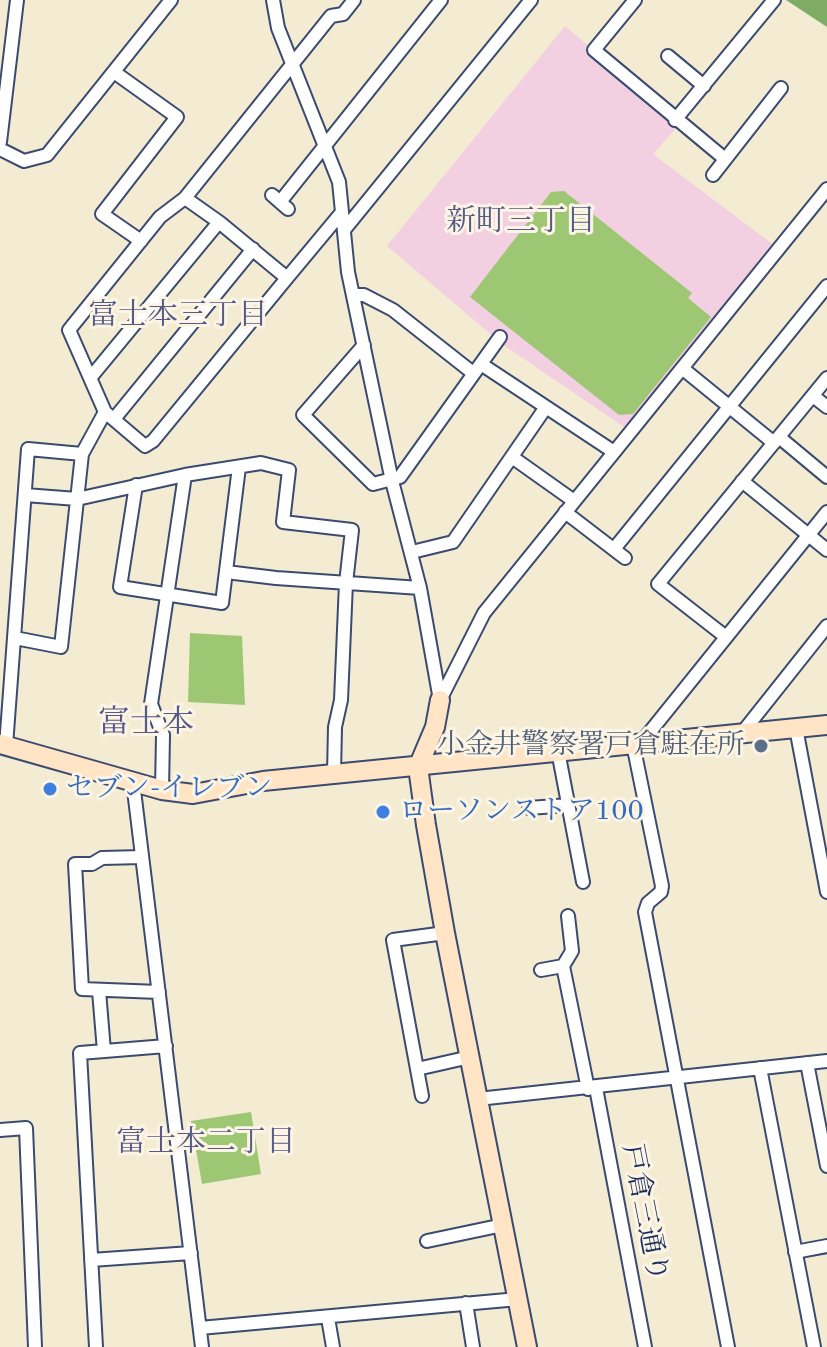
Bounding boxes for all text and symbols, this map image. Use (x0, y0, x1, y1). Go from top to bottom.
district label: 新町三丁目 (446, 204, 596, 240)
district label: 富士本三丁目 (88, 298, 268, 334)
district label: 富士本 (98, 705, 194, 743)
place label: 小金井警察署戸倉駐在所 (437, 729, 745, 763)
marker: 小金井警察署戸倉駐在所 (752, 737, 770, 755)
place label: セブン-イレブン (66, 772, 272, 806)
marker: セブン-イレブン (41, 780, 59, 798)
place label: ローソンストア100 (399, 795, 644, 829)
marker: ローソンストア100 (374, 803, 392, 821)
district label: 富士本二丁目 (116, 1125, 296, 1161)
street label: 戸倉三通り (614, 1141, 674, 1285)

